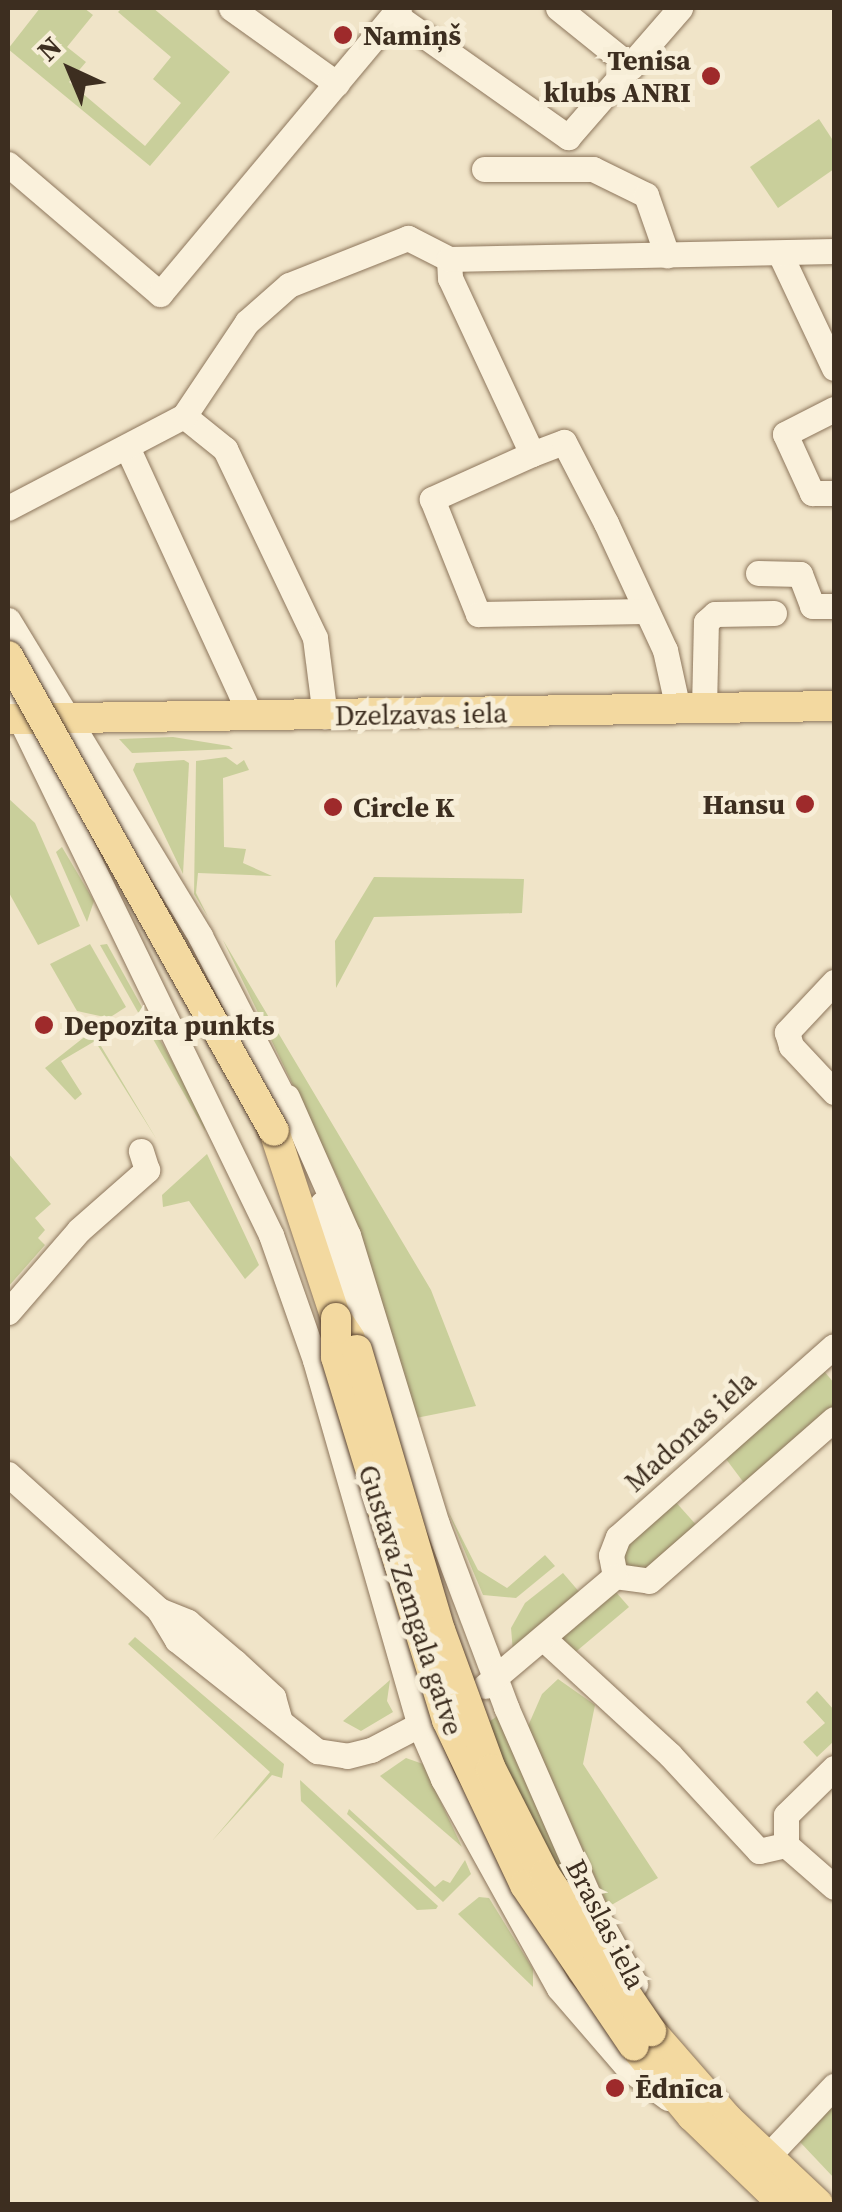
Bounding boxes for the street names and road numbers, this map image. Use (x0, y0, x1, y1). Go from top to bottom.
street label: Dzelzavas iela (334, 696, 508, 732)
street label: Madonas iela (618, 1363, 762, 1499)
street label: Gustava Zemgala gatve (351, 1461, 471, 1739)
street label: Braslas iela (559, 1854, 653, 1994)

